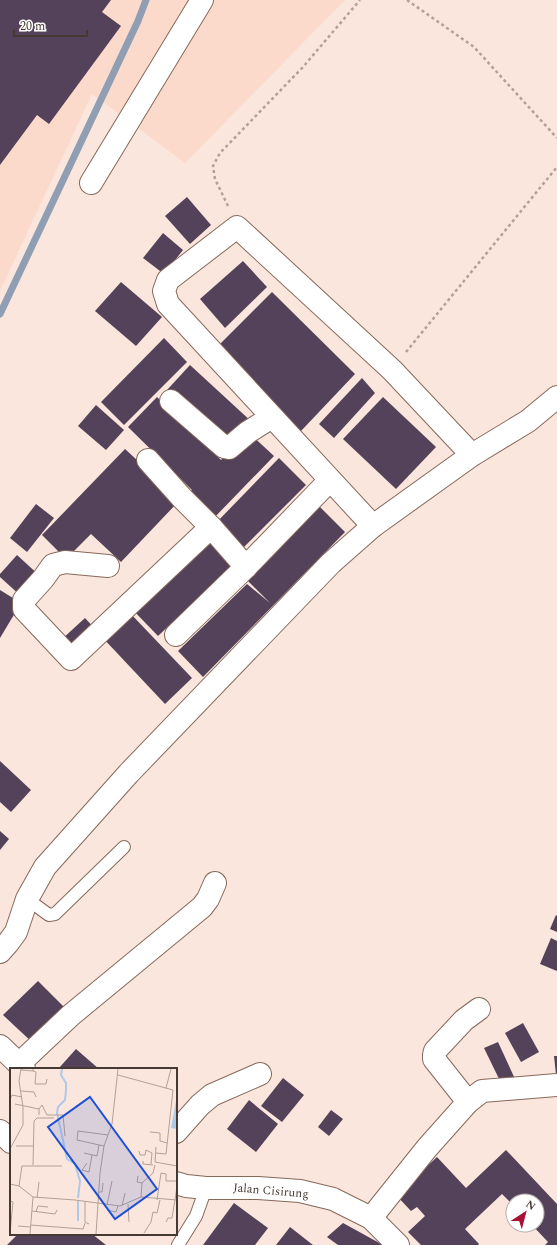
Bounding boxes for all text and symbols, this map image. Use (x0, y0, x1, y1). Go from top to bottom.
scale bar (14, 12, 87, 38)
text: 20 m (20, 17, 45, 36)
inset map (10, 1068, 177, 1235)
street label: Jalan Cisirung (232, 1178, 310, 1204)
north arrow (505, 1193, 545, 1233)
text: N (522, 1196, 539, 1215)

